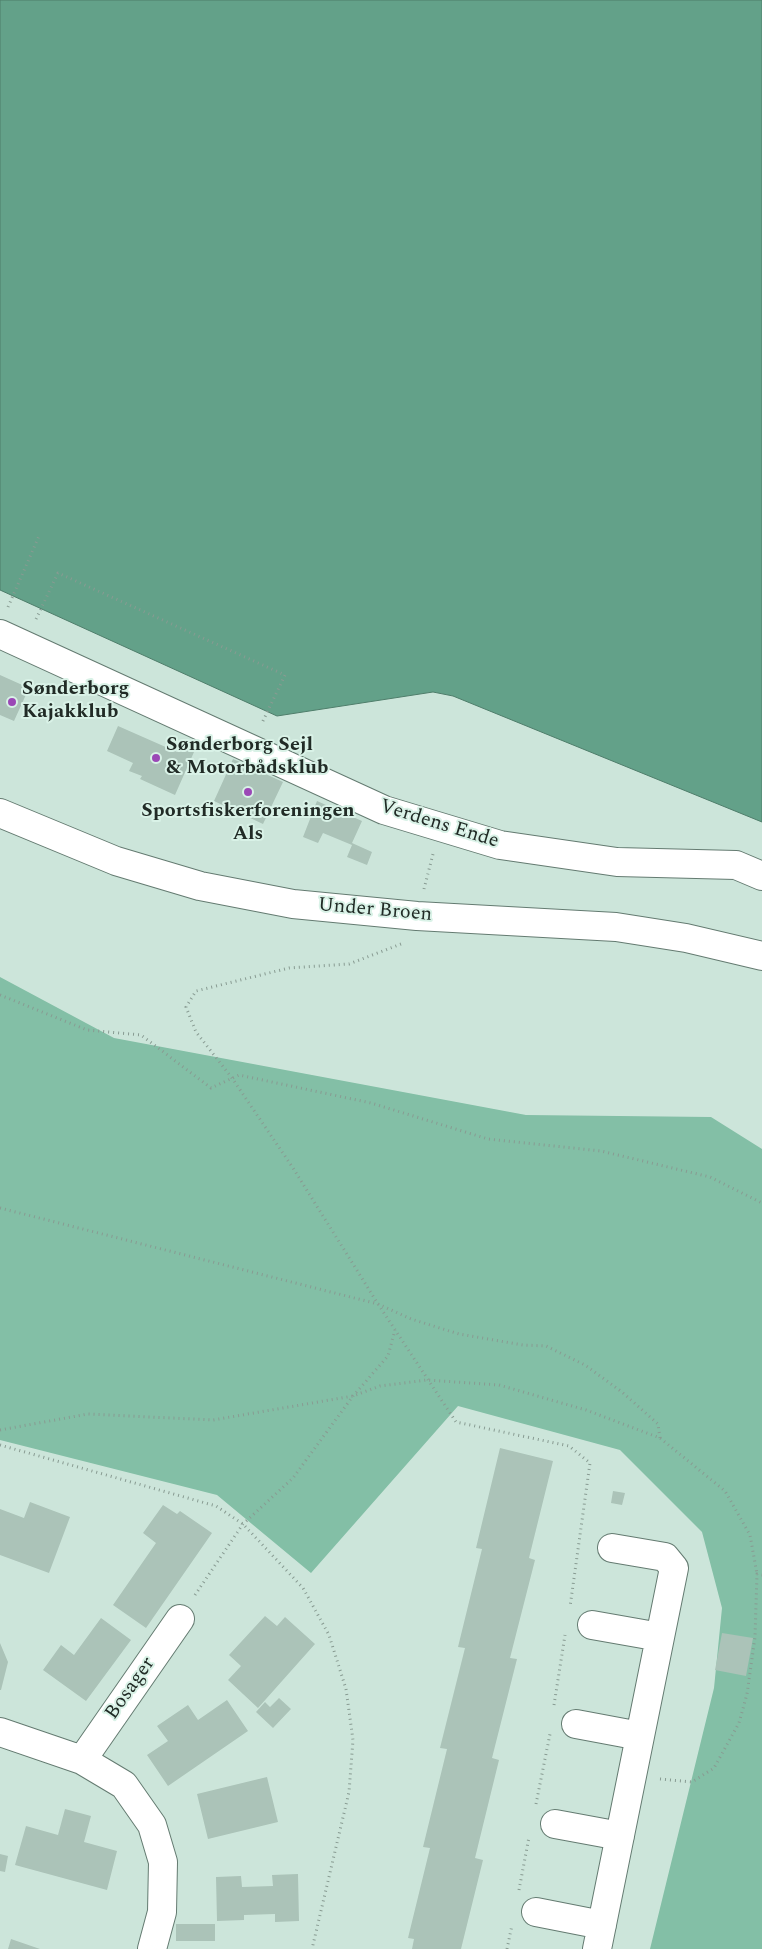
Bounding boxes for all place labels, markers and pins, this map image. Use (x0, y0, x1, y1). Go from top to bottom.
place label: Sønderborg Kajakklub (22, 678, 129, 725)
marker: Sønderborg Kajakklub (6, 696, 18, 708)
place label: Sønderborg Sejl & Motorbådsklub (166, 734, 328, 781)
marker: Sønderborg Sejl & Motorbådsklub (150, 752, 162, 764)
marker: Sportsfiskerforeningen Als (242, 786, 254, 798)
place label: Sportsfiskerforeningen Als (141, 800, 355, 847)

